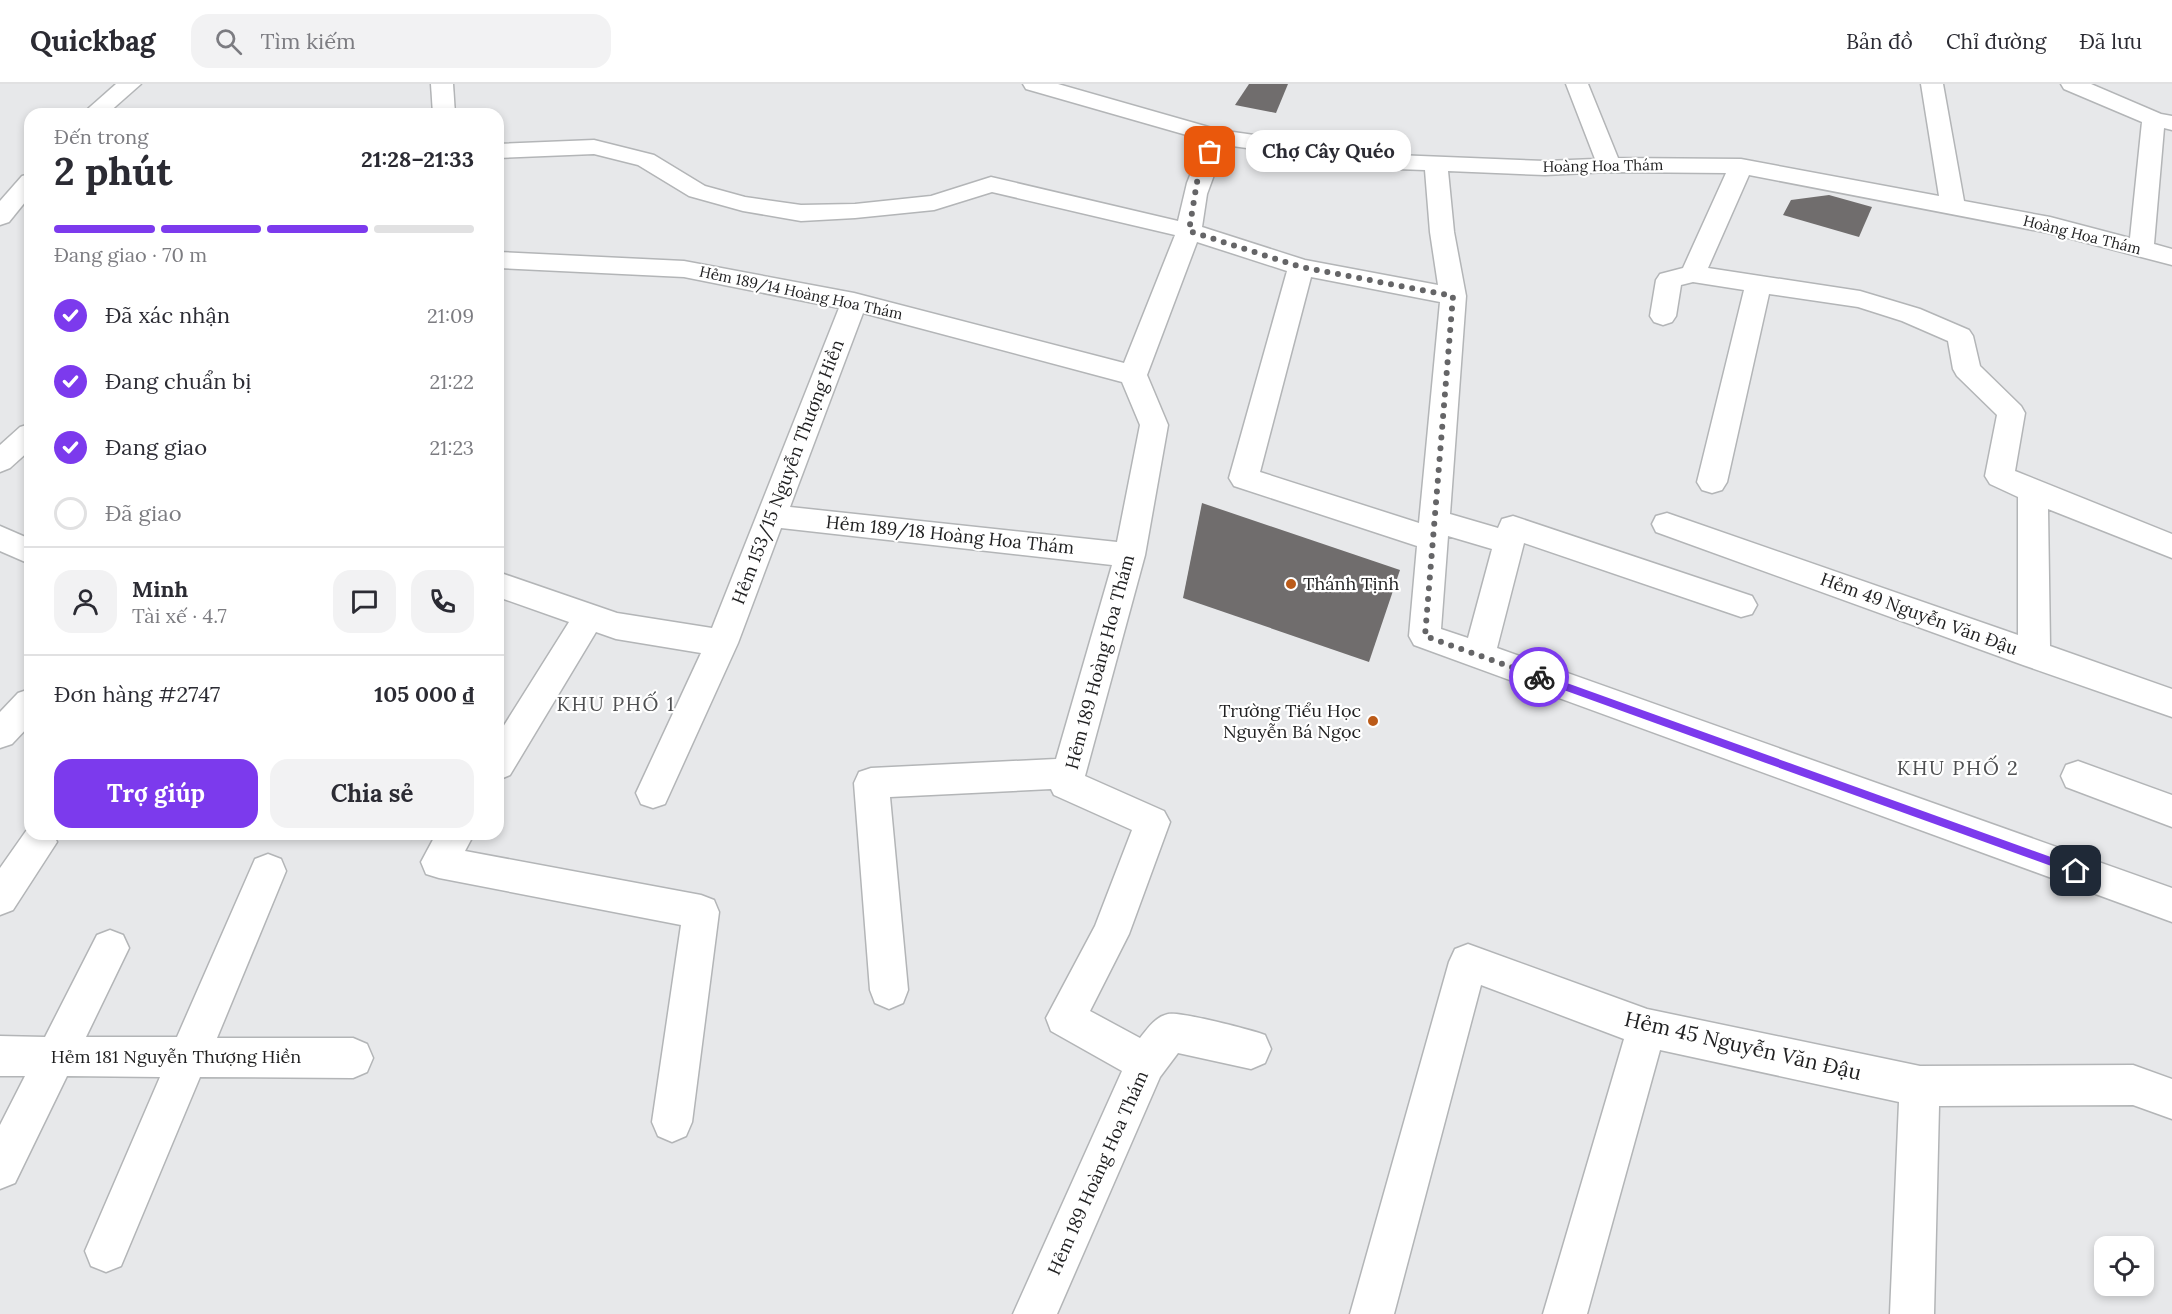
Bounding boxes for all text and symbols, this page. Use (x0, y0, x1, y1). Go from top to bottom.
search box (191, 14, 611, 68)
text: Quickbag (30, 23, 155, 59)
icon: search (212, 25, 245, 58)
text: Tìm kiếm (260, 27, 356, 55)
text: Bản đồ (1846, 28, 1913, 55)
text: Chỉ đường (1946, 28, 2046, 55)
text: Đã lưu (2079, 28, 2142, 55)
text: Đến trong (54, 124, 148, 149)
pin (1184, 126, 1235, 177)
callout: Chợ Cây Quéo (1246, 131, 1411, 173)
icon: bag (1193, 135, 1226, 168)
text: Chợ Cây Quéo (1262, 138, 1395, 163)
text: 21:28–21:33 (361, 145, 474, 173)
text: 2 phút (54, 146, 172, 196)
street label: Hoàng Hoa Thám (1542, 155, 1664, 176)
street label: Hoàng Hoa Thám (2021, 211, 2143, 258)
text: Đang giao · 70 m (54, 242, 207, 267)
street label: Hẻm 189/14 Hoàng Hoa Thám (697, 262, 905, 324)
icon: check (54, 299, 87, 332)
text: Đã xác nhận (105, 301, 230, 329)
text: 21:09 (427, 303, 474, 328)
street label: Hẻm 153/15 Nguyễn Thượng Hiền (726, 336, 849, 607)
icon: check (54, 365, 87, 398)
text: Đang chuẩn bị (105, 367, 251, 395)
text: 21:22 (430, 369, 474, 394)
icon: check (54, 431, 87, 464)
text: Đang giao (105, 433, 207, 461)
text: 21:23 (429, 435, 474, 460)
text: Đã giao (105, 499, 182, 527)
street label: Hẻm 189/18 Hoàng Hoa Thám (825, 510, 1075, 559)
street label: Hẻm 189 Hoàng Hoa Thám (1060, 552, 1139, 772)
street label: Hẻm 49 Nguyễn Văn Đậu (1817, 567, 2021, 660)
button: person (54, 570, 117, 633)
button: chat (333, 570, 396, 633)
button: phone (411, 570, 474, 633)
place label: Thánh Tịnh (1303, 572, 1400, 595)
text: Minh (132, 575, 188, 603)
marker: Thánh Tịnh (1284, 577, 1298, 591)
text: Tài xế · 4.7 (132, 603, 227, 628)
courier (1509, 647, 1569, 707)
icon: bike (1523, 661, 1556, 694)
text: Đơn hàng #2747 (54, 680, 220, 708)
text: 105 000 ₫ (374, 680, 474, 708)
district label: KHU PHỐ 1 (556, 691, 676, 716)
place label: Trường Tiểu Học Nguyễn Bá Ngọc (1219, 699, 1361, 743)
marker: Trường Tiểu Học Nguyễn Bá Ngọc (1366, 714, 1380, 728)
district label: KHU PHỐ 2 (1897, 755, 2019, 780)
button: Trợ giúp (54, 759, 258, 828)
button: Chia sẻ (270, 759, 474, 828)
pin (2050, 845, 2101, 896)
icon: home (2059, 854, 2092, 887)
street label: Hẻm 45 Nguyễn Văn Đậu (1622, 1005, 1864, 1086)
street label: Hẻm 181 Nguyễn Thượng Hiền (51, 1045, 301, 1068)
street label: Hẻm 189 Hoàng Hoa Thám (1042, 1067, 1153, 1279)
map controls (2094, 1236, 2154, 1296)
button: locate (2094, 1236, 2154, 1296)

